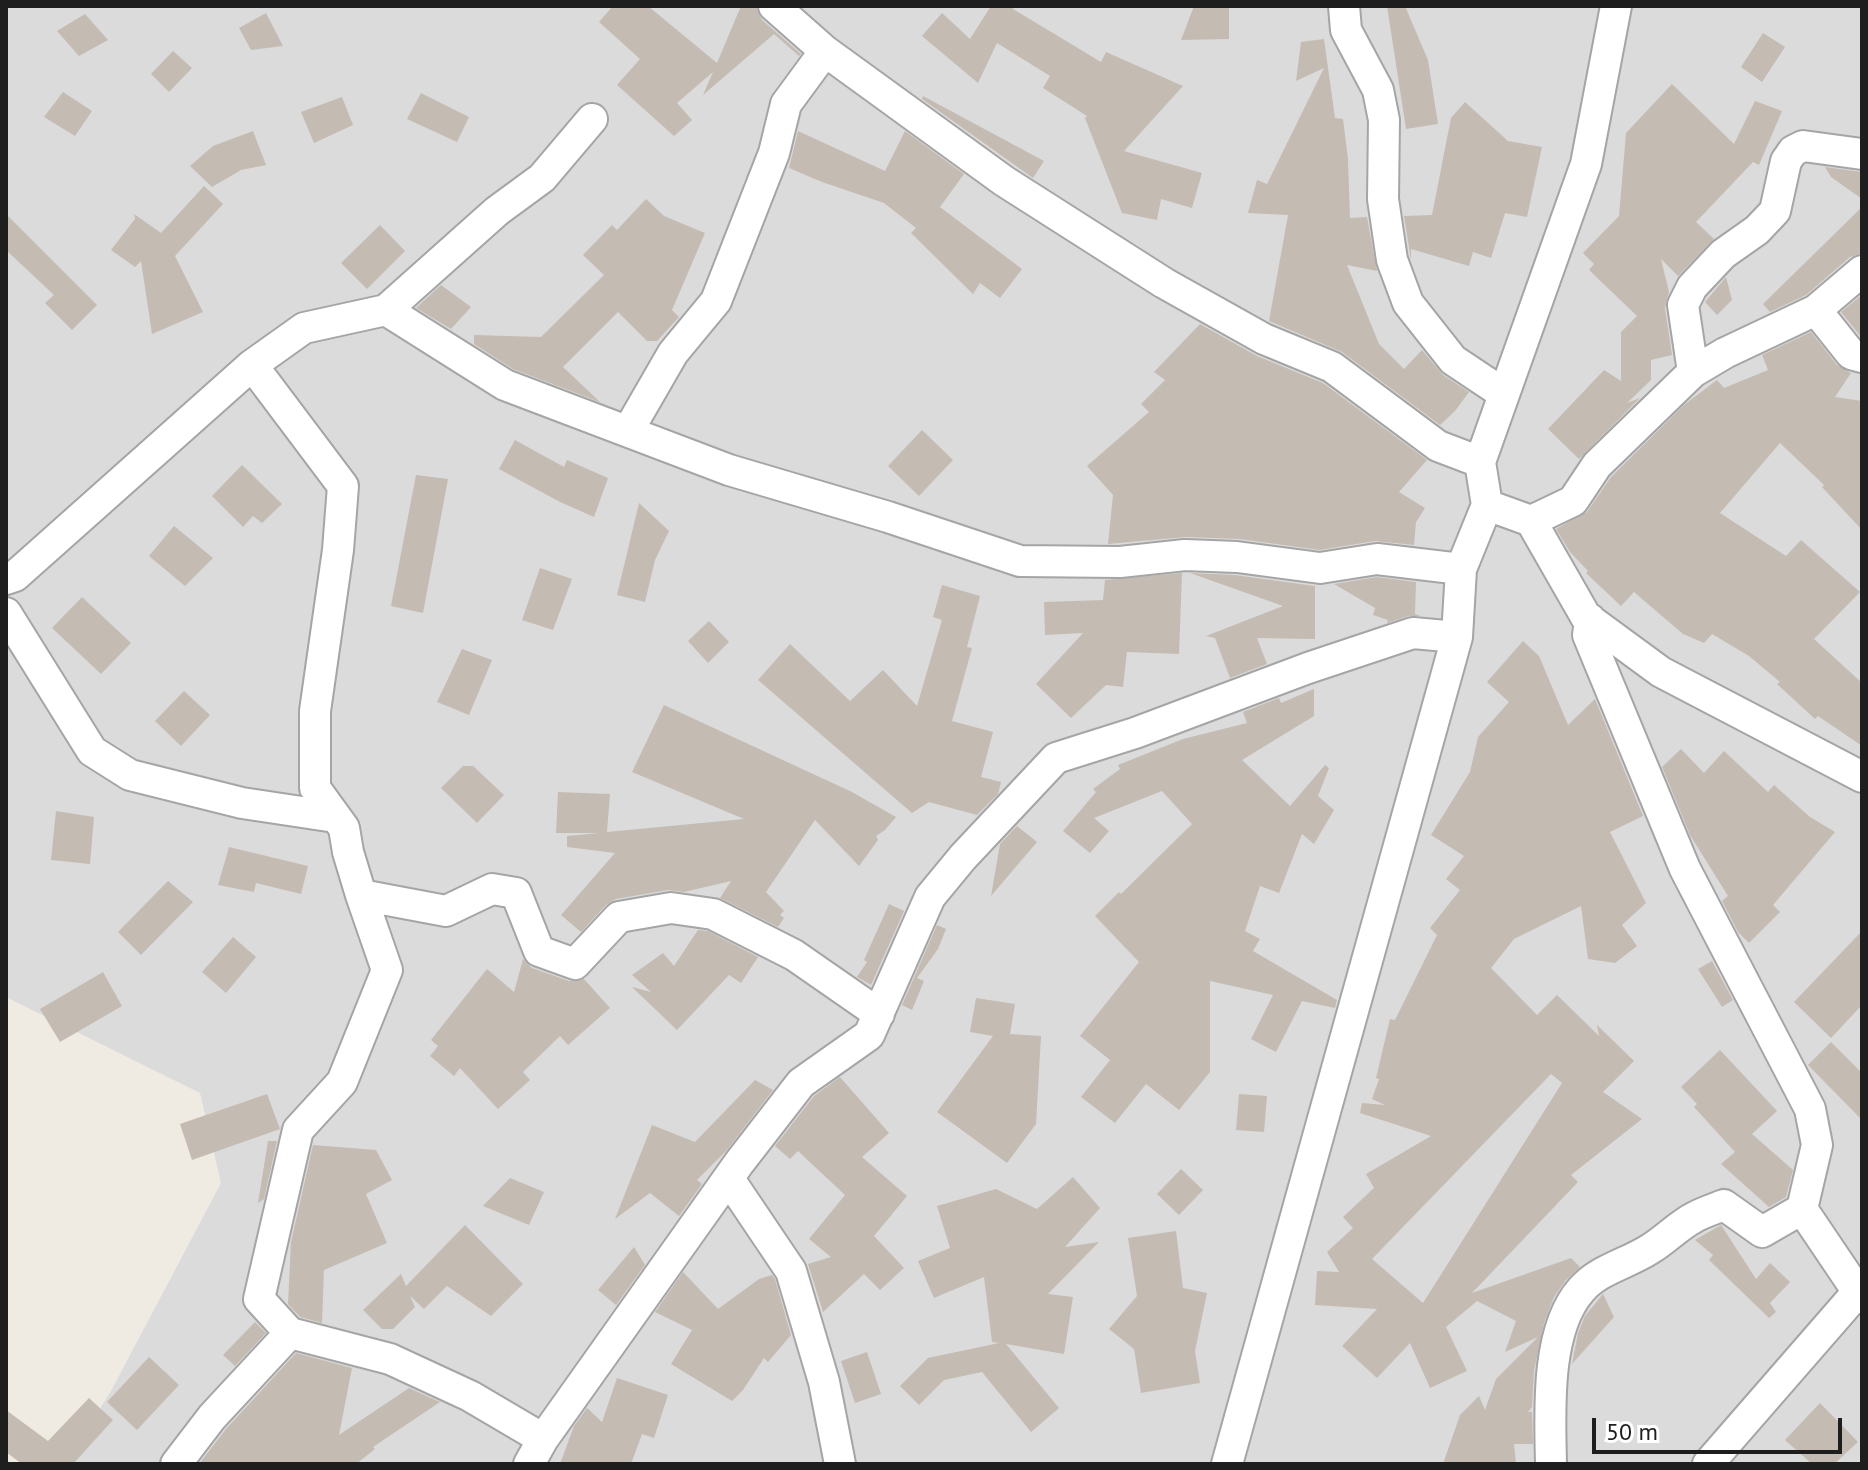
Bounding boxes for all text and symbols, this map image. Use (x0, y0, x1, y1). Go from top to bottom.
scale bar (1596, 1402, 1846, 1452)
text: 50 m (1606, 1416, 1658, 1447)

